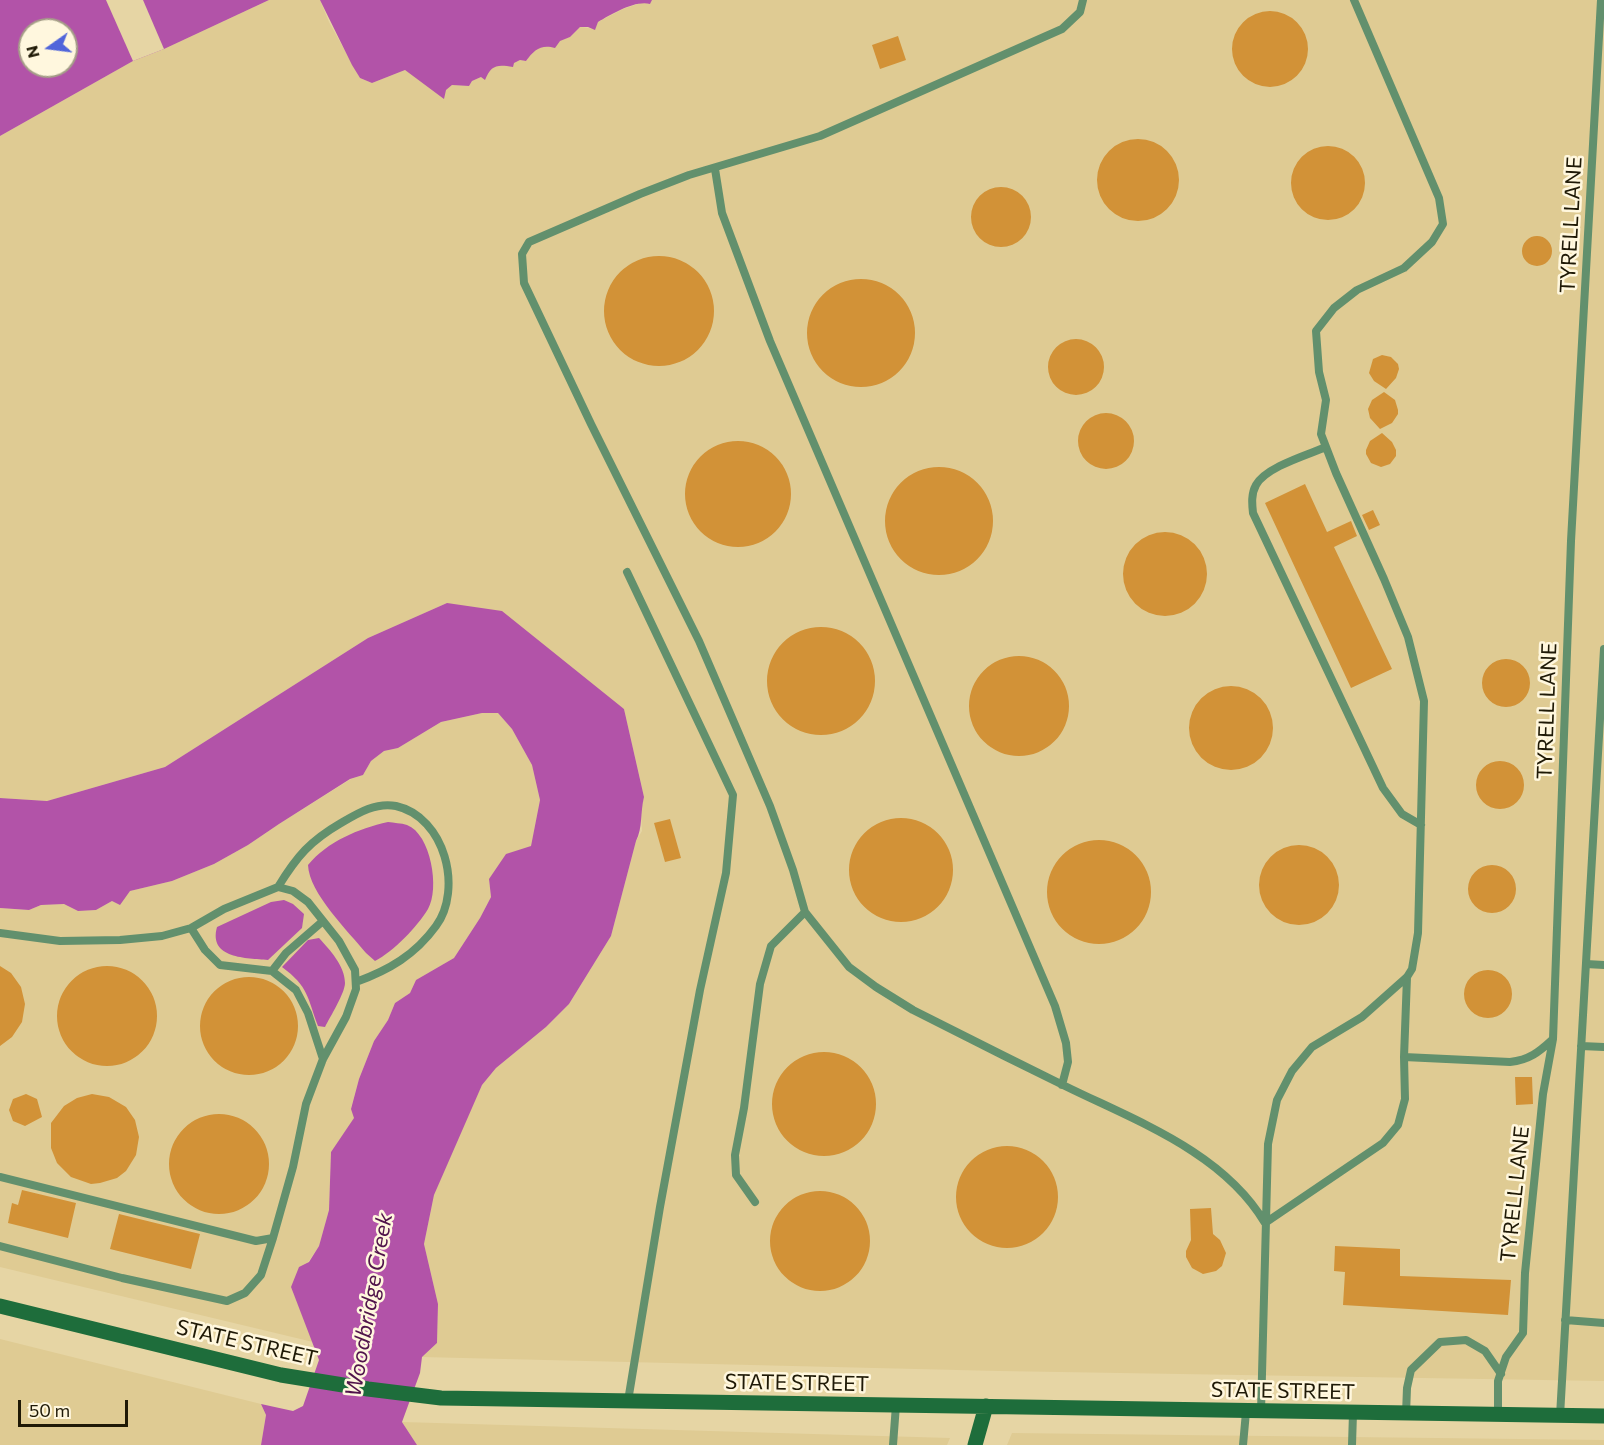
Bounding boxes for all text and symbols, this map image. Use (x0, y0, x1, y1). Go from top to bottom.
north arrow (18, 18, 78, 78)
text: N (21, 44, 43, 60)
street label: TYRELL LANE (1555, 156, 1587, 294)
street label: TYRELL LANE (1532, 642, 1562, 780)
street label: TYRELL LANE (1495, 1125, 1535, 1263)
water label: Woodbridge Creek (340, 1211, 398, 1399)
street label: STATE STREET (174, 1314, 320, 1372)
street label: STATE STREET (725, 1369, 869, 1397)
street label: STATE STREET (1211, 1377, 1355, 1405)
scale bar (21, 1388, 130, 1426)
text: 50 m (29, 1399, 70, 1421)

